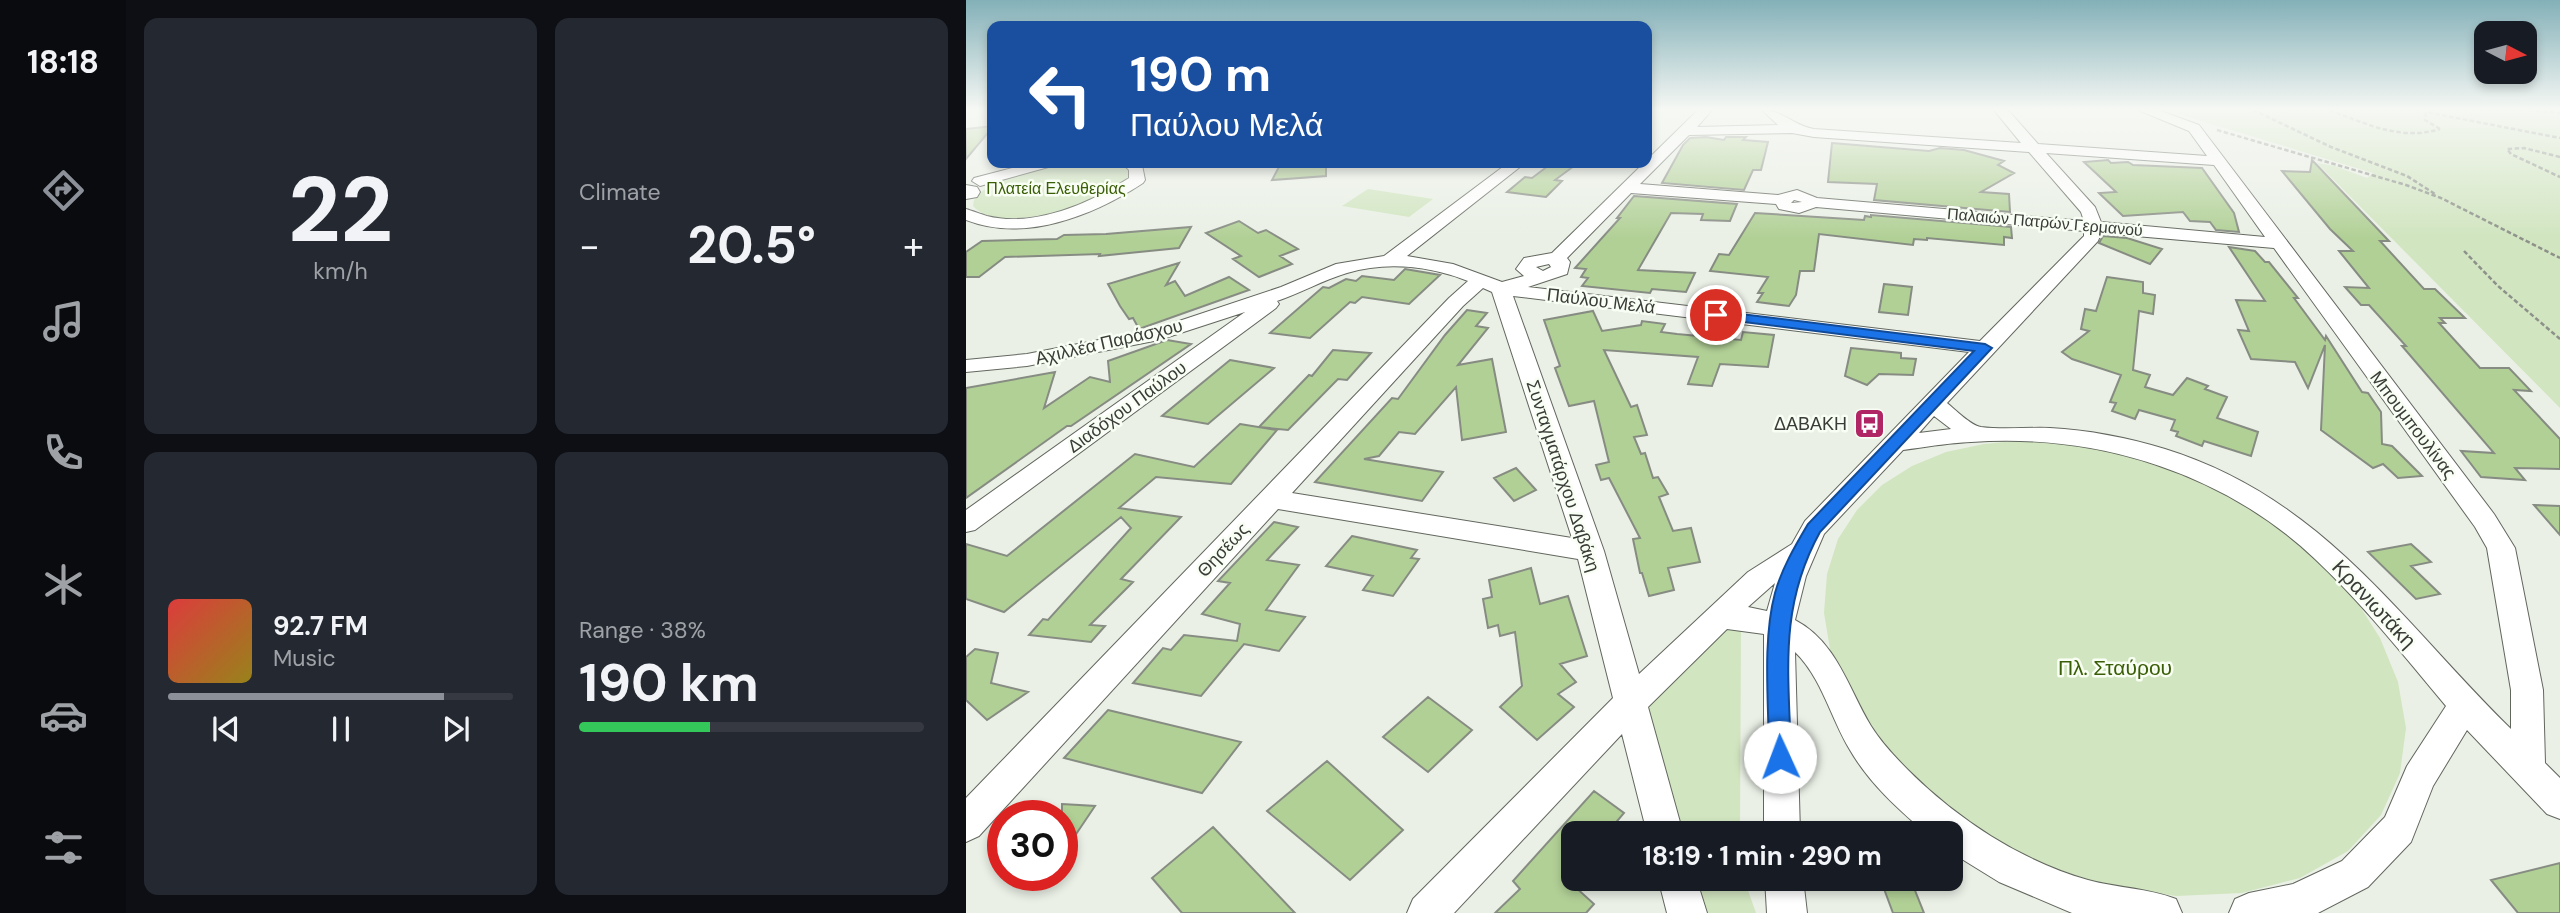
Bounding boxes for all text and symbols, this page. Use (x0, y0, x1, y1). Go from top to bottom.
north arrow (2474, 21, 2538, 84)
map controls (2474, 21, 2537, 84)
text: 18:18 (27, 41, 99, 83)
text: 190 m (1130, 42, 1271, 106)
icon: left (1015, 49, 1106, 140)
text: Παύλου Μελά (1130, 104, 1323, 146)
text: 22 (288, 151, 393, 269)
icon: directions (39, 166, 88, 215)
text: Climate (579, 177, 661, 207)
park label: Πλατεία Ελευθερίας (986, 178, 1126, 199)
street label: Παλαιών Πατρών Γερμανού (1946, 203, 2144, 241)
text: 20.5° (687, 211, 816, 279)
text: − (579, 221, 600, 271)
text: + (903, 221, 924, 271)
text: km/h (313, 256, 368, 286)
street label: Παύλου Μελά (1546, 282, 1656, 320)
pin (1686, 285, 1746, 345)
icon: arrive (1697, 296, 1735, 334)
icon: music (39, 297, 88, 346)
street label: Αχιλλέα Παράσχου (1033, 313, 1185, 371)
street label: Διαδόχου Παύλου (1063, 356, 1191, 458)
street label: Μπουμπουλίνας (2364, 366, 2462, 484)
street label: Συνταγματάρχου Δαβάκη (1521, 377, 1605, 575)
bus stop icon: ΔΑΒΑΚΗ (1853, 407, 1887, 441)
place label: ΔΑΒΑΚΗ (1774, 412, 1847, 436)
icon: phone (39, 428, 88, 477)
street label: Θησέως (1192, 517, 1254, 582)
street label: Κρανιωτάκη (2326, 554, 2422, 654)
icon: climate (39, 560, 88, 609)
text: 92.7 FM (273, 609, 368, 643)
text: Range · 38% (579, 615, 706, 645)
text: Music (273, 643, 336, 673)
text: 190 km (579, 649, 759, 717)
park label: Πλ. Σταύρου (2058, 654, 2172, 682)
icon: car (39, 691, 88, 740)
icon: previous (207, 710, 245, 748)
icon: pause (322, 710, 360, 748)
icon: next (437, 710, 475, 748)
position arrow (1743, 720, 1817, 794)
speed limit sign: 30 (987, 800, 1078, 891)
icon: filters (39, 823, 88, 872)
text: 18:19 · 1 min · 290 m (1642, 839, 1882, 873)

